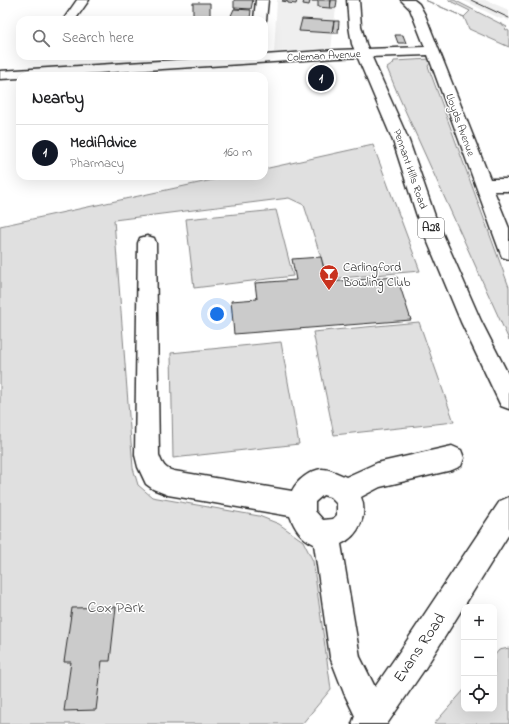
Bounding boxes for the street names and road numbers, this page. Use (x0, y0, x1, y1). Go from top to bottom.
street label: Coleman Avenue (287, 46, 361, 66)
street label: Lloyds Avenue (440, 91, 479, 159)
street label: Pennant Hills Road (389, 127, 431, 211)
road number: A28 (418, 218, 444, 238)
street label: Evans Road (388, 608, 452, 688)

